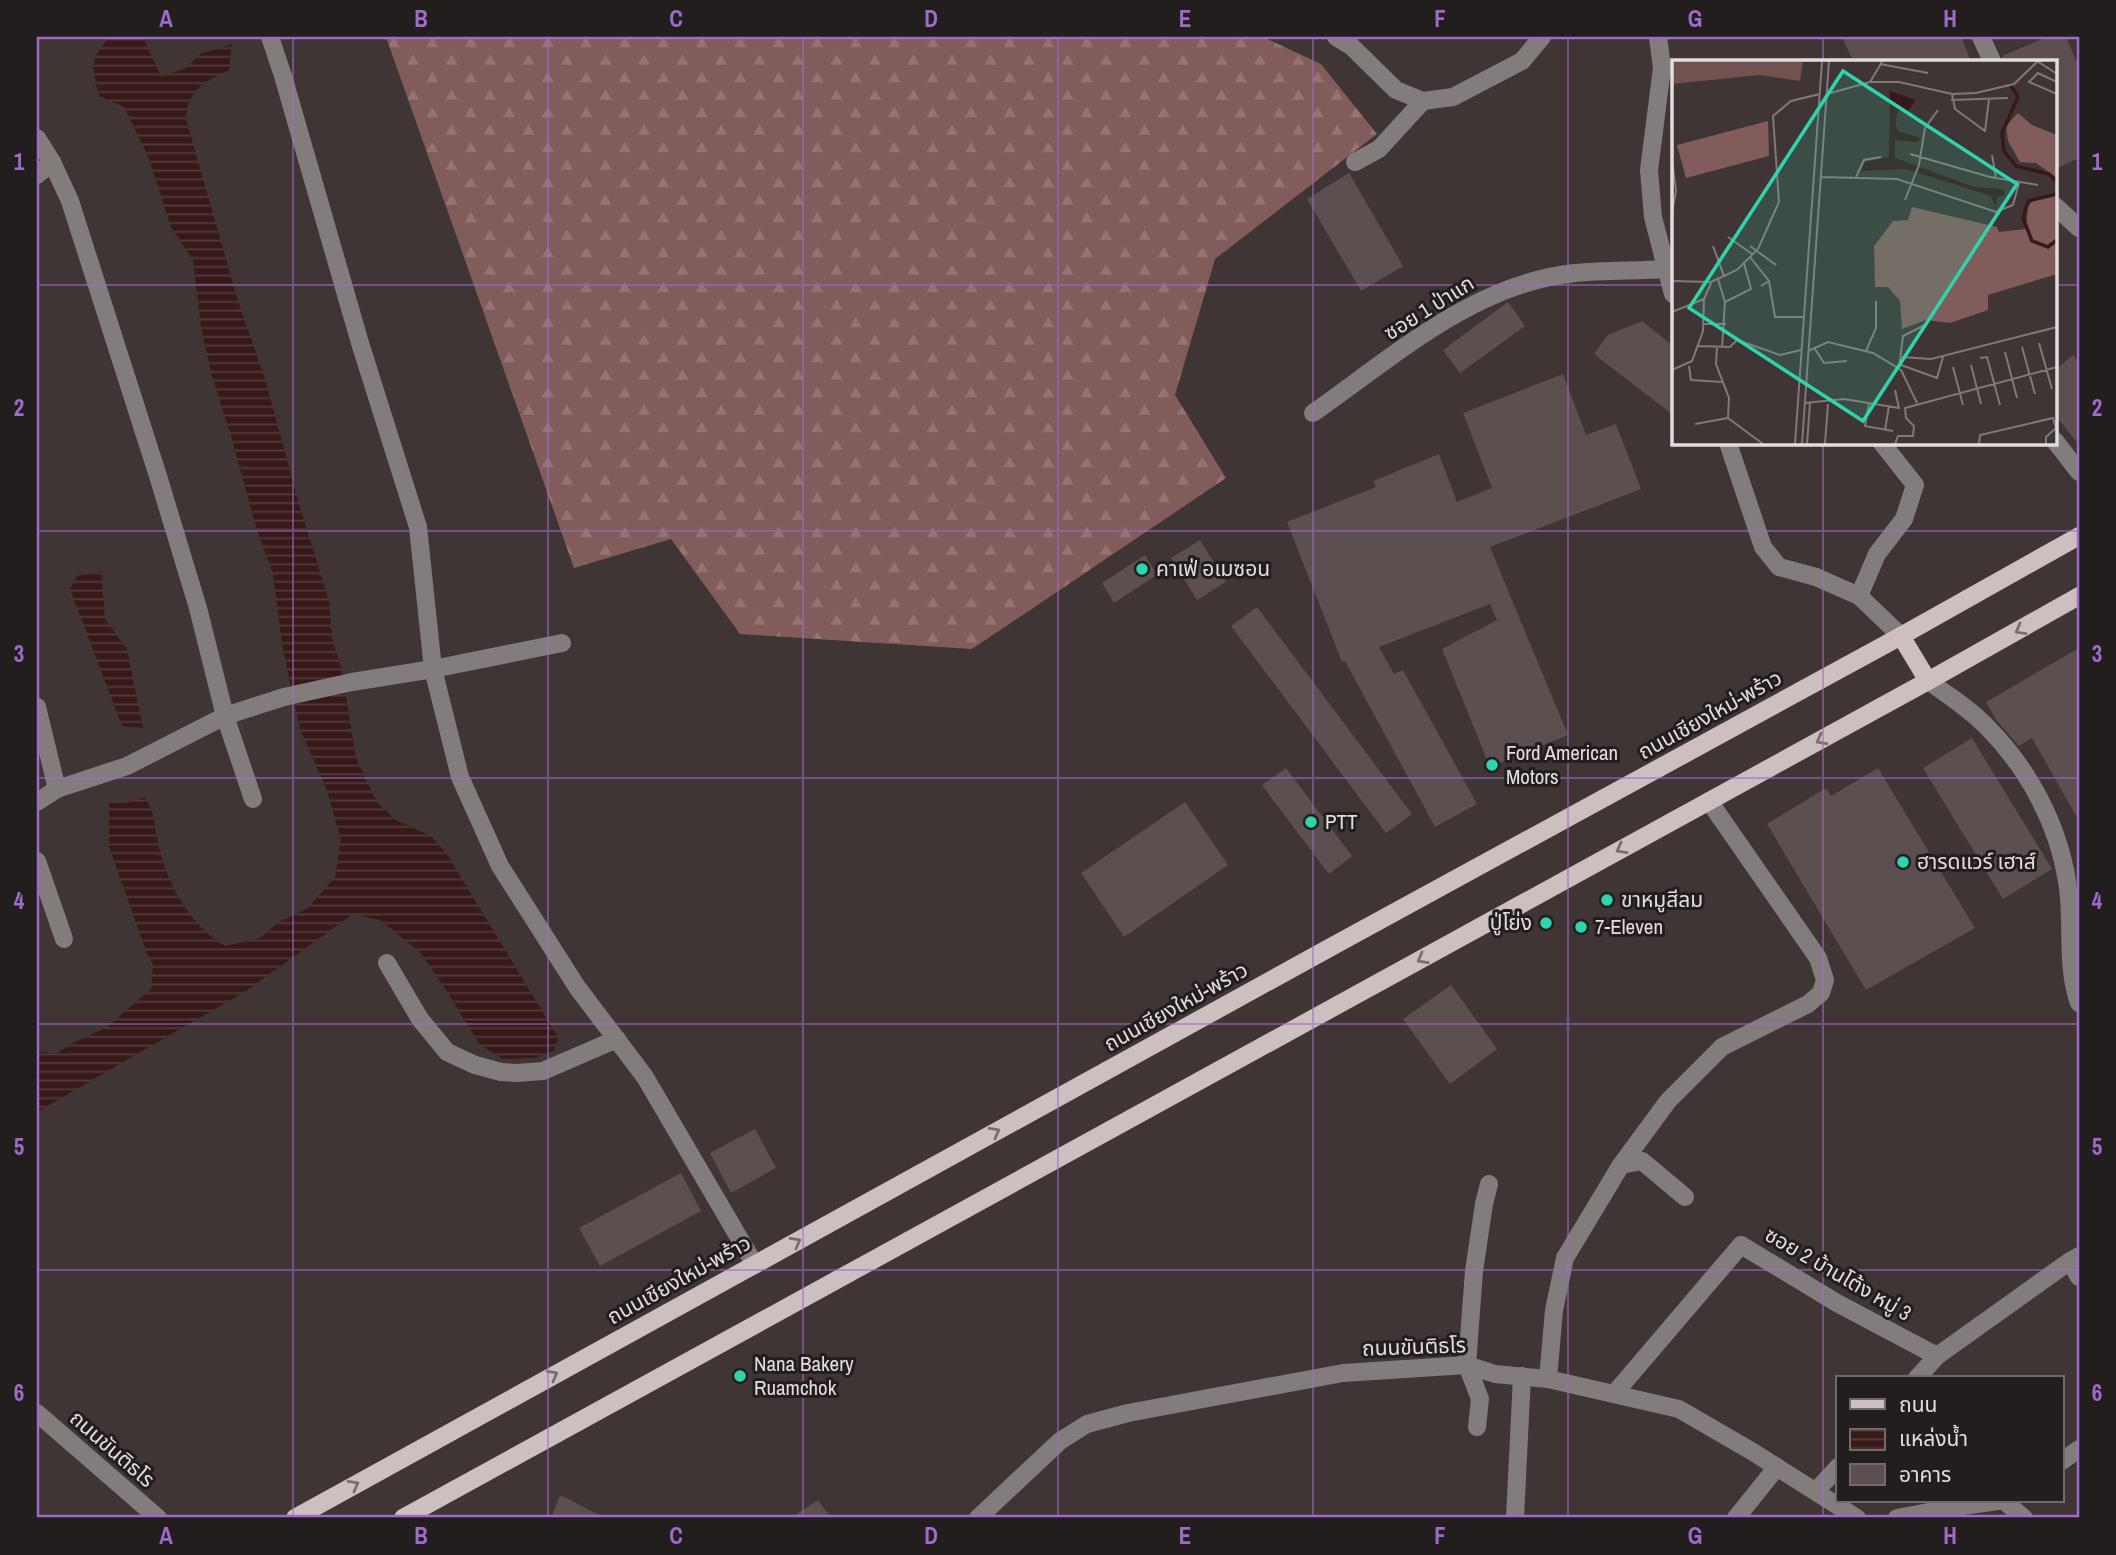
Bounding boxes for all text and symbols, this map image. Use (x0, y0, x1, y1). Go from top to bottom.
text: A (159, 3, 173, 34)
text: B (414, 3, 428, 34)
text: C (669, 3, 683, 34)
text: D (924, 3, 938, 34)
text: E (1179, 3, 1191, 34)
text: F (1434, 3, 1446, 34)
text: G (1688, 3, 1702, 34)
text: H (1943, 3, 1957, 34)
inset map (1672, 60, 2056, 444)
text: 1 (14, 146, 25, 177)
text: 1 (2092, 146, 2103, 177)
street label: ซอย 1 ป่าแก (1378, 268, 1479, 347)
text: 2 (14, 392, 24, 423)
text: 2 (2092, 392, 2102, 423)
place label: คาเฟ่ อเมซอน (1156, 554, 1270, 583)
marker: คาเฟ่ อเมซอน (1134, 561, 1150, 577)
one-way arrow (2014, 621, 2027, 634)
text: 3 (14, 638, 24, 669)
text: 3 (2092, 638, 2102, 669)
street label: ถนนเชียงใหม่-พร้าว (1633, 663, 1787, 766)
one-way arrow (1816, 732, 1828, 745)
place label: Ford American Motors (1506, 738, 1618, 791)
marker: Ford American Motors (1484, 757, 1500, 773)
place label: PTT (1325, 807, 1358, 836)
marker: PTT (1303, 814, 1319, 830)
one-way arrow (1616, 841, 1629, 855)
place label: ฮารดแวร์ เฮาส์ (1917, 847, 2036, 876)
marker: ฮารดแวร์ เฮาส์ (1895, 854, 1911, 870)
text: 4 (14, 885, 25, 916)
place label: ขาหมูสีลม (1621, 885, 1703, 914)
text: 4 (2092, 885, 2103, 916)
marker: ขาหมูสีลม (1599, 892, 1615, 908)
place label: ปู่โย่ง (1490, 908, 1532, 937)
place label: 7-Eleven (1595, 912, 1663, 941)
marker: ปู่โย่ง (1538, 915, 1554, 931)
marker: 7-Eleven (1573, 919, 1589, 935)
one-way arrow (1417, 951, 1429, 964)
street label: ถนนเชียงใหม่-พร้าว (1099, 955, 1253, 1058)
one-way arrow (988, 1127, 1000, 1140)
text: 5 (14, 1131, 24, 1162)
text: 5 (2092, 1131, 2102, 1162)
street label: ซอย 2 บ้านโต้ง หมู่ 3 (1760, 1220, 1917, 1327)
street label: ถนนเชียงใหม่-พร้าว (602, 1228, 756, 1331)
one-way arrow (789, 1237, 801, 1250)
street label: ถนนขันติธโร (1361, 1330, 1466, 1363)
place label: Nana Bakery Ruamchok (754, 1349, 854, 1402)
marker: Nana Bakery Ruamchok (732, 1368, 748, 1384)
one-way arrow (546, 1370, 559, 1383)
legend (1836, 1376, 2064, 1502)
text: 6 (14, 1377, 24, 1408)
text: 6 (2092, 1377, 2102, 1408)
text: ถนน (1899, 1390, 1937, 1419)
street label: ถนนขันติธโร (64, 1404, 161, 1494)
text: แหล่งน้ำ (1899, 1424, 1968, 1453)
text: อาคาร (1899, 1460, 1951, 1489)
one-way arrow (347, 1480, 359, 1493)
text: A (159, 1520, 173, 1551)
text: B (414, 1520, 428, 1551)
text: C (669, 1520, 683, 1551)
text: D (924, 1520, 938, 1551)
text: E (1179, 1520, 1191, 1551)
text: F (1434, 1520, 1446, 1551)
text: G (1688, 1520, 1702, 1551)
text: H (1943, 1520, 1957, 1551)

